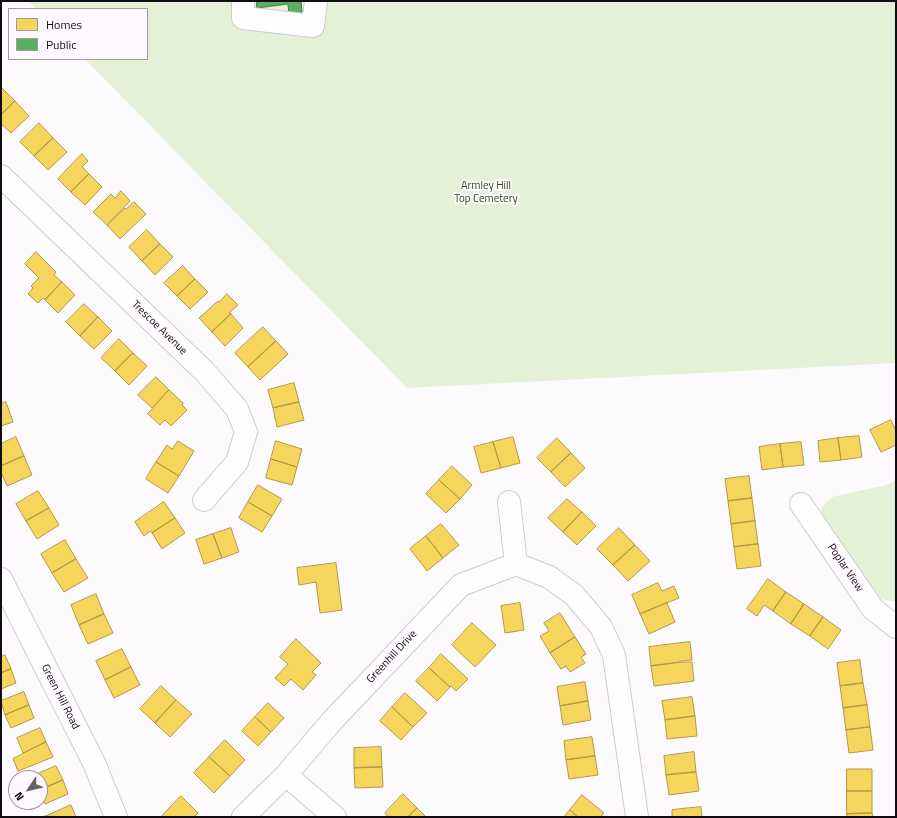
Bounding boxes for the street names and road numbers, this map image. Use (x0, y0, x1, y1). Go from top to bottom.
street label: Trescoe Avenue (128, 298, 190, 358)
street label: Poplar View (824, 541, 866, 595)
street label: Greenhill Drive (364, 628, 420, 686)
street label: Green Hill Road (38, 662, 82, 732)

